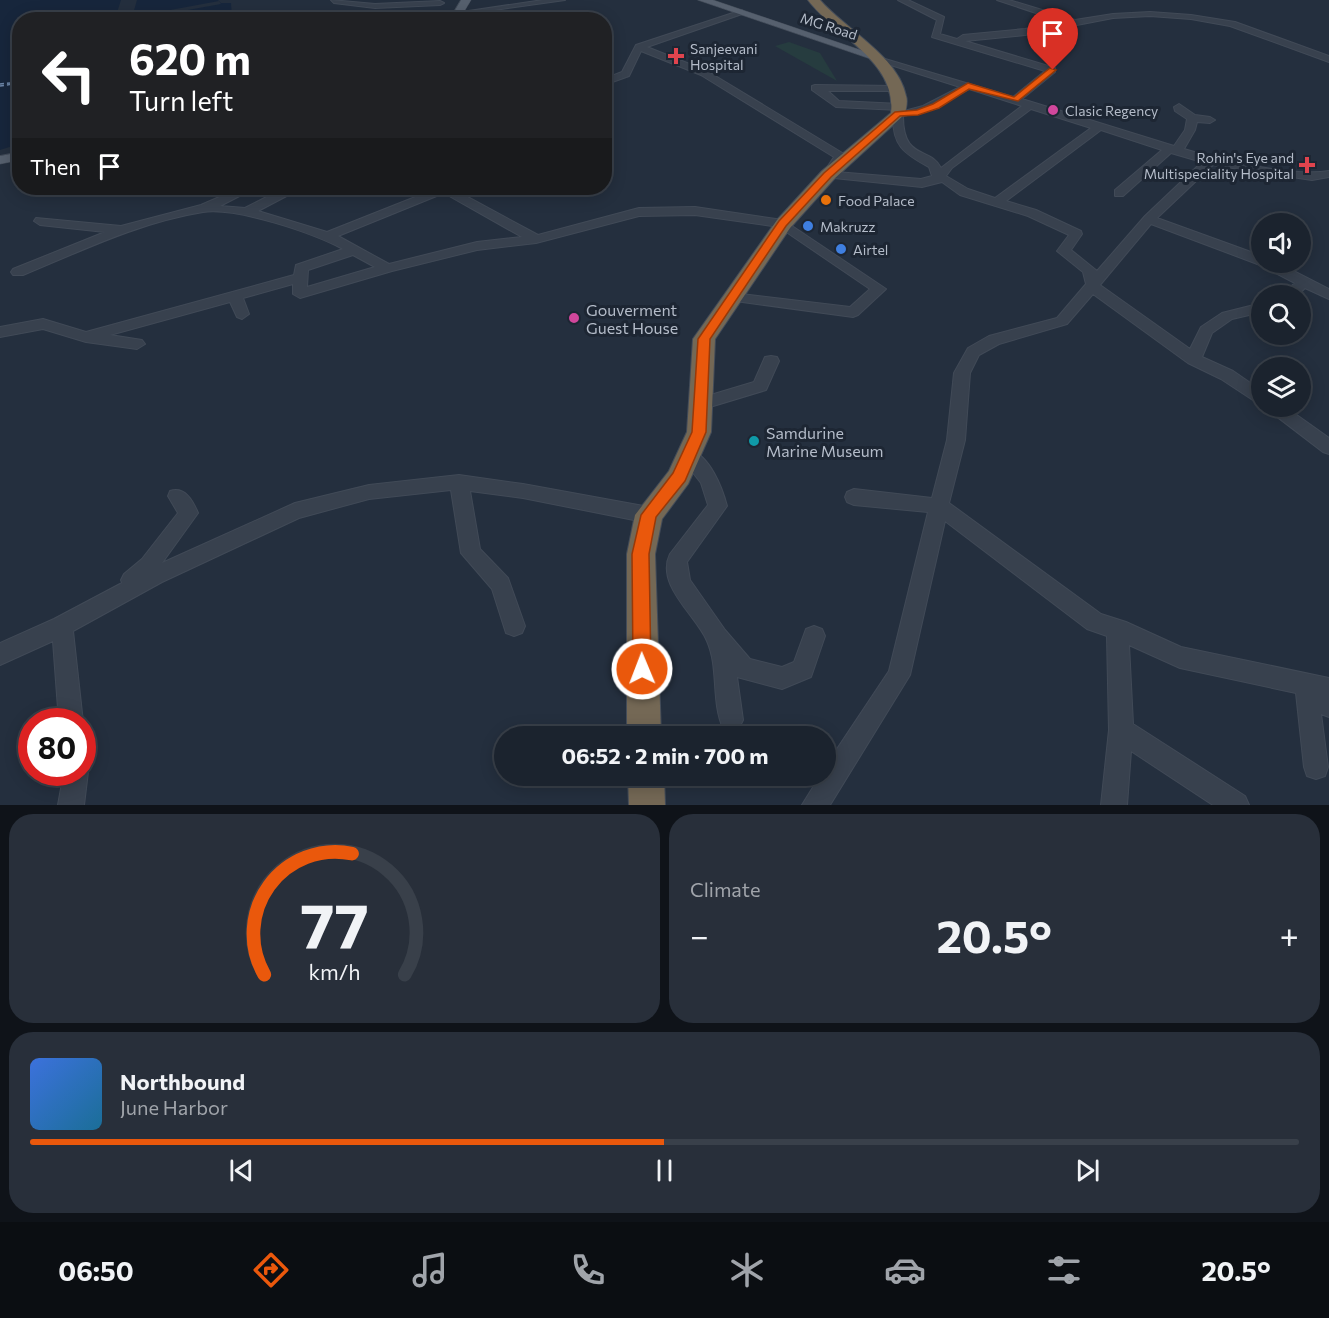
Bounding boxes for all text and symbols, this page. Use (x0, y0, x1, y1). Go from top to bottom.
pin (1027, 8, 1078, 70)
street label: MG Road (798, 9, 860, 43)
icon: arrive (1036, 17, 1069, 50)
text: 620 m (129, 32, 251, 84)
icon: left (30, 36, 108, 114)
place label: Sanjeevani Hospital (690, 40, 758, 73)
marker: Sanjeevani Hospital (667, 47, 685, 65)
text: Turn left (129, 84, 233, 117)
place label: Clasic Regency (1065, 102, 1158, 119)
marker: Clasic Regency (1046, 103, 1060, 117)
place label: Rohin's Eye and Multispeciality Hospital (1144, 149, 1294, 182)
icon: arrive (93, 150, 126, 183)
text: Then (30, 153, 81, 180)
marker: Rohin's Eye and Multispeciality Hospital (1298, 156, 1316, 174)
place label: Food Palace (838, 192, 915, 209)
marker: Food Palace (819, 193, 833, 207)
map controls (1251, 213, 1311, 417)
button: sound (1251, 213, 1311, 273)
place label: Makruzz (820, 218, 876, 235)
marker: Makruzz (801, 219, 815, 233)
place label: Airtel (853, 241, 888, 258)
marker: Airtel (834, 242, 848, 256)
button: search (1251, 285, 1311, 345)
place label: Gouverment Guest House (586, 300, 678, 337)
marker: Gouverment Guest House (567, 311, 581, 325)
button: layers (1251, 357, 1311, 417)
place label: Samdurine Marine Museum (766, 423, 884, 460)
marker: Samdurine Marine Museum (747, 434, 761, 448)
position arrow (610, 637, 674, 701)
speed limit sign: 80 (18, 708, 96, 786)
text: 06:52 · 2 min · 700 m (561, 742, 769, 769)
text: Climate (690, 877, 760, 901)
text: 77 (300, 886, 369, 962)
text: 20.5° (936, 907, 1052, 962)
text: − (690, 914, 709, 955)
text: + (1280, 914, 1299, 955)
text: km/h (308, 959, 361, 985)
text: Northbound (120, 1068, 245, 1095)
text: June Harbor (120, 1095, 228, 1119)
icon: previous (225, 1154, 258, 1187)
icon: pause (648, 1154, 681, 1187)
icon: next (1071, 1154, 1104, 1187)
icon: directions (250, 1249, 292, 1291)
icon: music (409, 1249, 451, 1291)
icon: phone (567, 1249, 609, 1291)
icon: climate (726, 1249, 768, 1291)
icon: car (884, 1249, 926, 1291)
icon: filters (1043, 1249, 1085, 1291)
text: 06:50 (58, 1254, 134, 1287)
text: 20.5° (1201, 1254, 1271, 1287)

